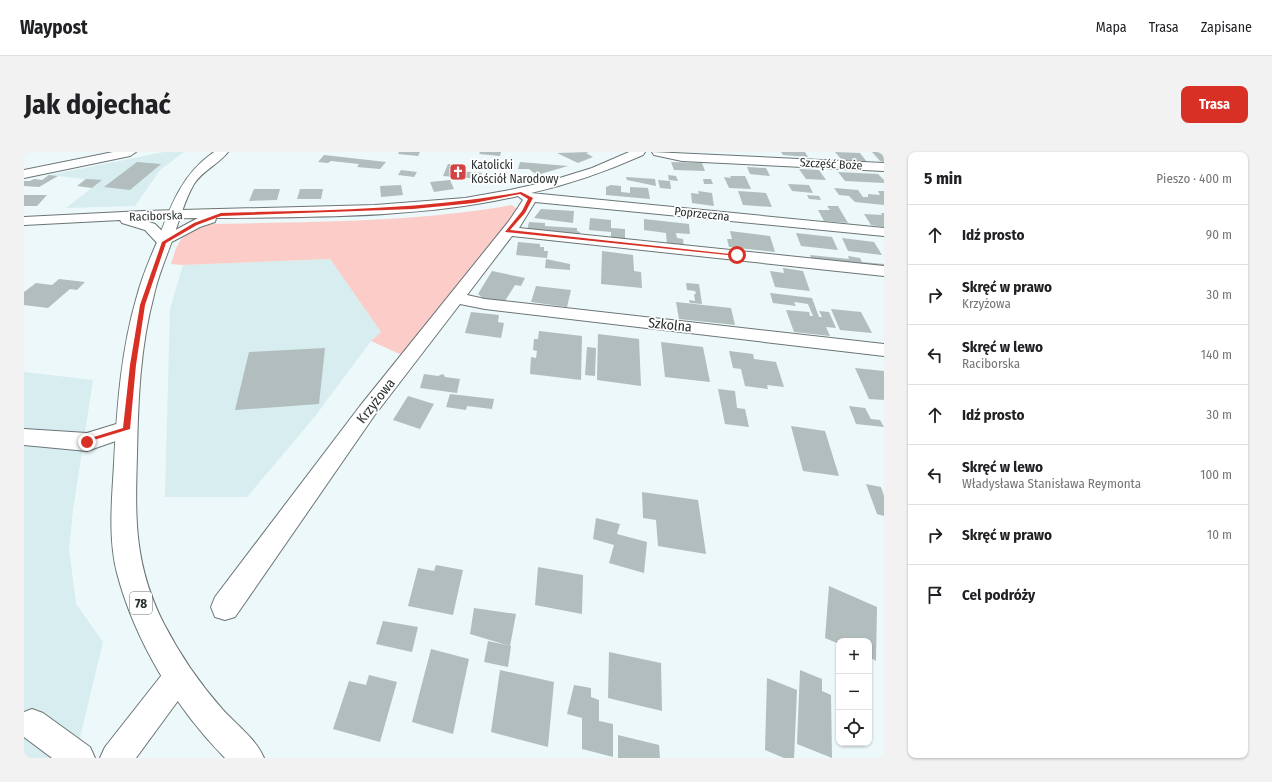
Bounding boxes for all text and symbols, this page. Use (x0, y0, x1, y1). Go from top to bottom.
text: Waypost (20, 16, 88, 39)
text: Mapa (1096, 19, 1127, 36)
text: Trasa (1149, 19, 1179, 36)
text: Zapisane (1201, 19, 1252, 36)
button: Trasa (1181, 86, 1248, 123)
text: Jak dojechać (24, 88, 171, 121)
street label: Szczęść Boże (799, 155, 863, 173)
place label: Katolicki Kościół Narodowy (471, 158, 559, 186)
church icon: Katolicki Kościół Narodowy (448, 162, 468, 182)
text: 5 min (924, 168, 962, 189)
text: Pieszo · 400 m (1156, 171, 1232, 186)
street label: Poprzeczna (674, 204, 730, 224)
street label: Raciborska (129, 208, 183, 224)
icon: ahead (924, 224, 946, 246)
text: Idź prosto (962, 226, 1024, 244)
text: 90 m (1206, 227, 1232, 242)
route start (728, 246, 746, 264)
text: Skręć w prawo (962, 278, 1052, 296)
icon: right (924, 284, 946, 306)
text: 30 m (1206, 287, 1232, 302)
text: Krzyżowa (962, 296, 1011, 311)
street label: Szkolna (647, 314, 693, 336)
text: Skręć w lewo (962, 338, 1043, 356)
icon: left (924, 344, 946, 366)
text: 140 m (1201, 347, 1232, 362)
text: Raciborska (962, 356, 1020, 371)
street label: Krzyżowa (353, 375, 399, 427)
icon: ahead (924, 404, 946, 426)
text: Idź prosto (962, 406, 1024, 424)
text: 30 m (1206, 407, 1232, 422)
route end (78, 433, 96, 451)
text: Skręć w lewo (962, 458, 1043, 476)
icon: left (924, 464, 946, 486)
text: 100 m (1200, 467, 1232, 482)
text: Władysława Stanisława Reymonta (962, 476, 1141, 491)
icon: right (924, 524, 946, 546)
text: Skręć w prawo (962, 526, 1052, 544)
text: 10 m (1207, 527, 1232, 542)
icon: arrive (924, 584, 946, 606)
text: Cel podróży (962, 586, 1035, 604)
road number: 78 (130, 592, 152, 614)
map controls (836, 638, 872, 746)
button: + (836, 638, 872, 674)
button: − (836, 674, 872, 710)
button: locate (836, 710, 872, 746)

